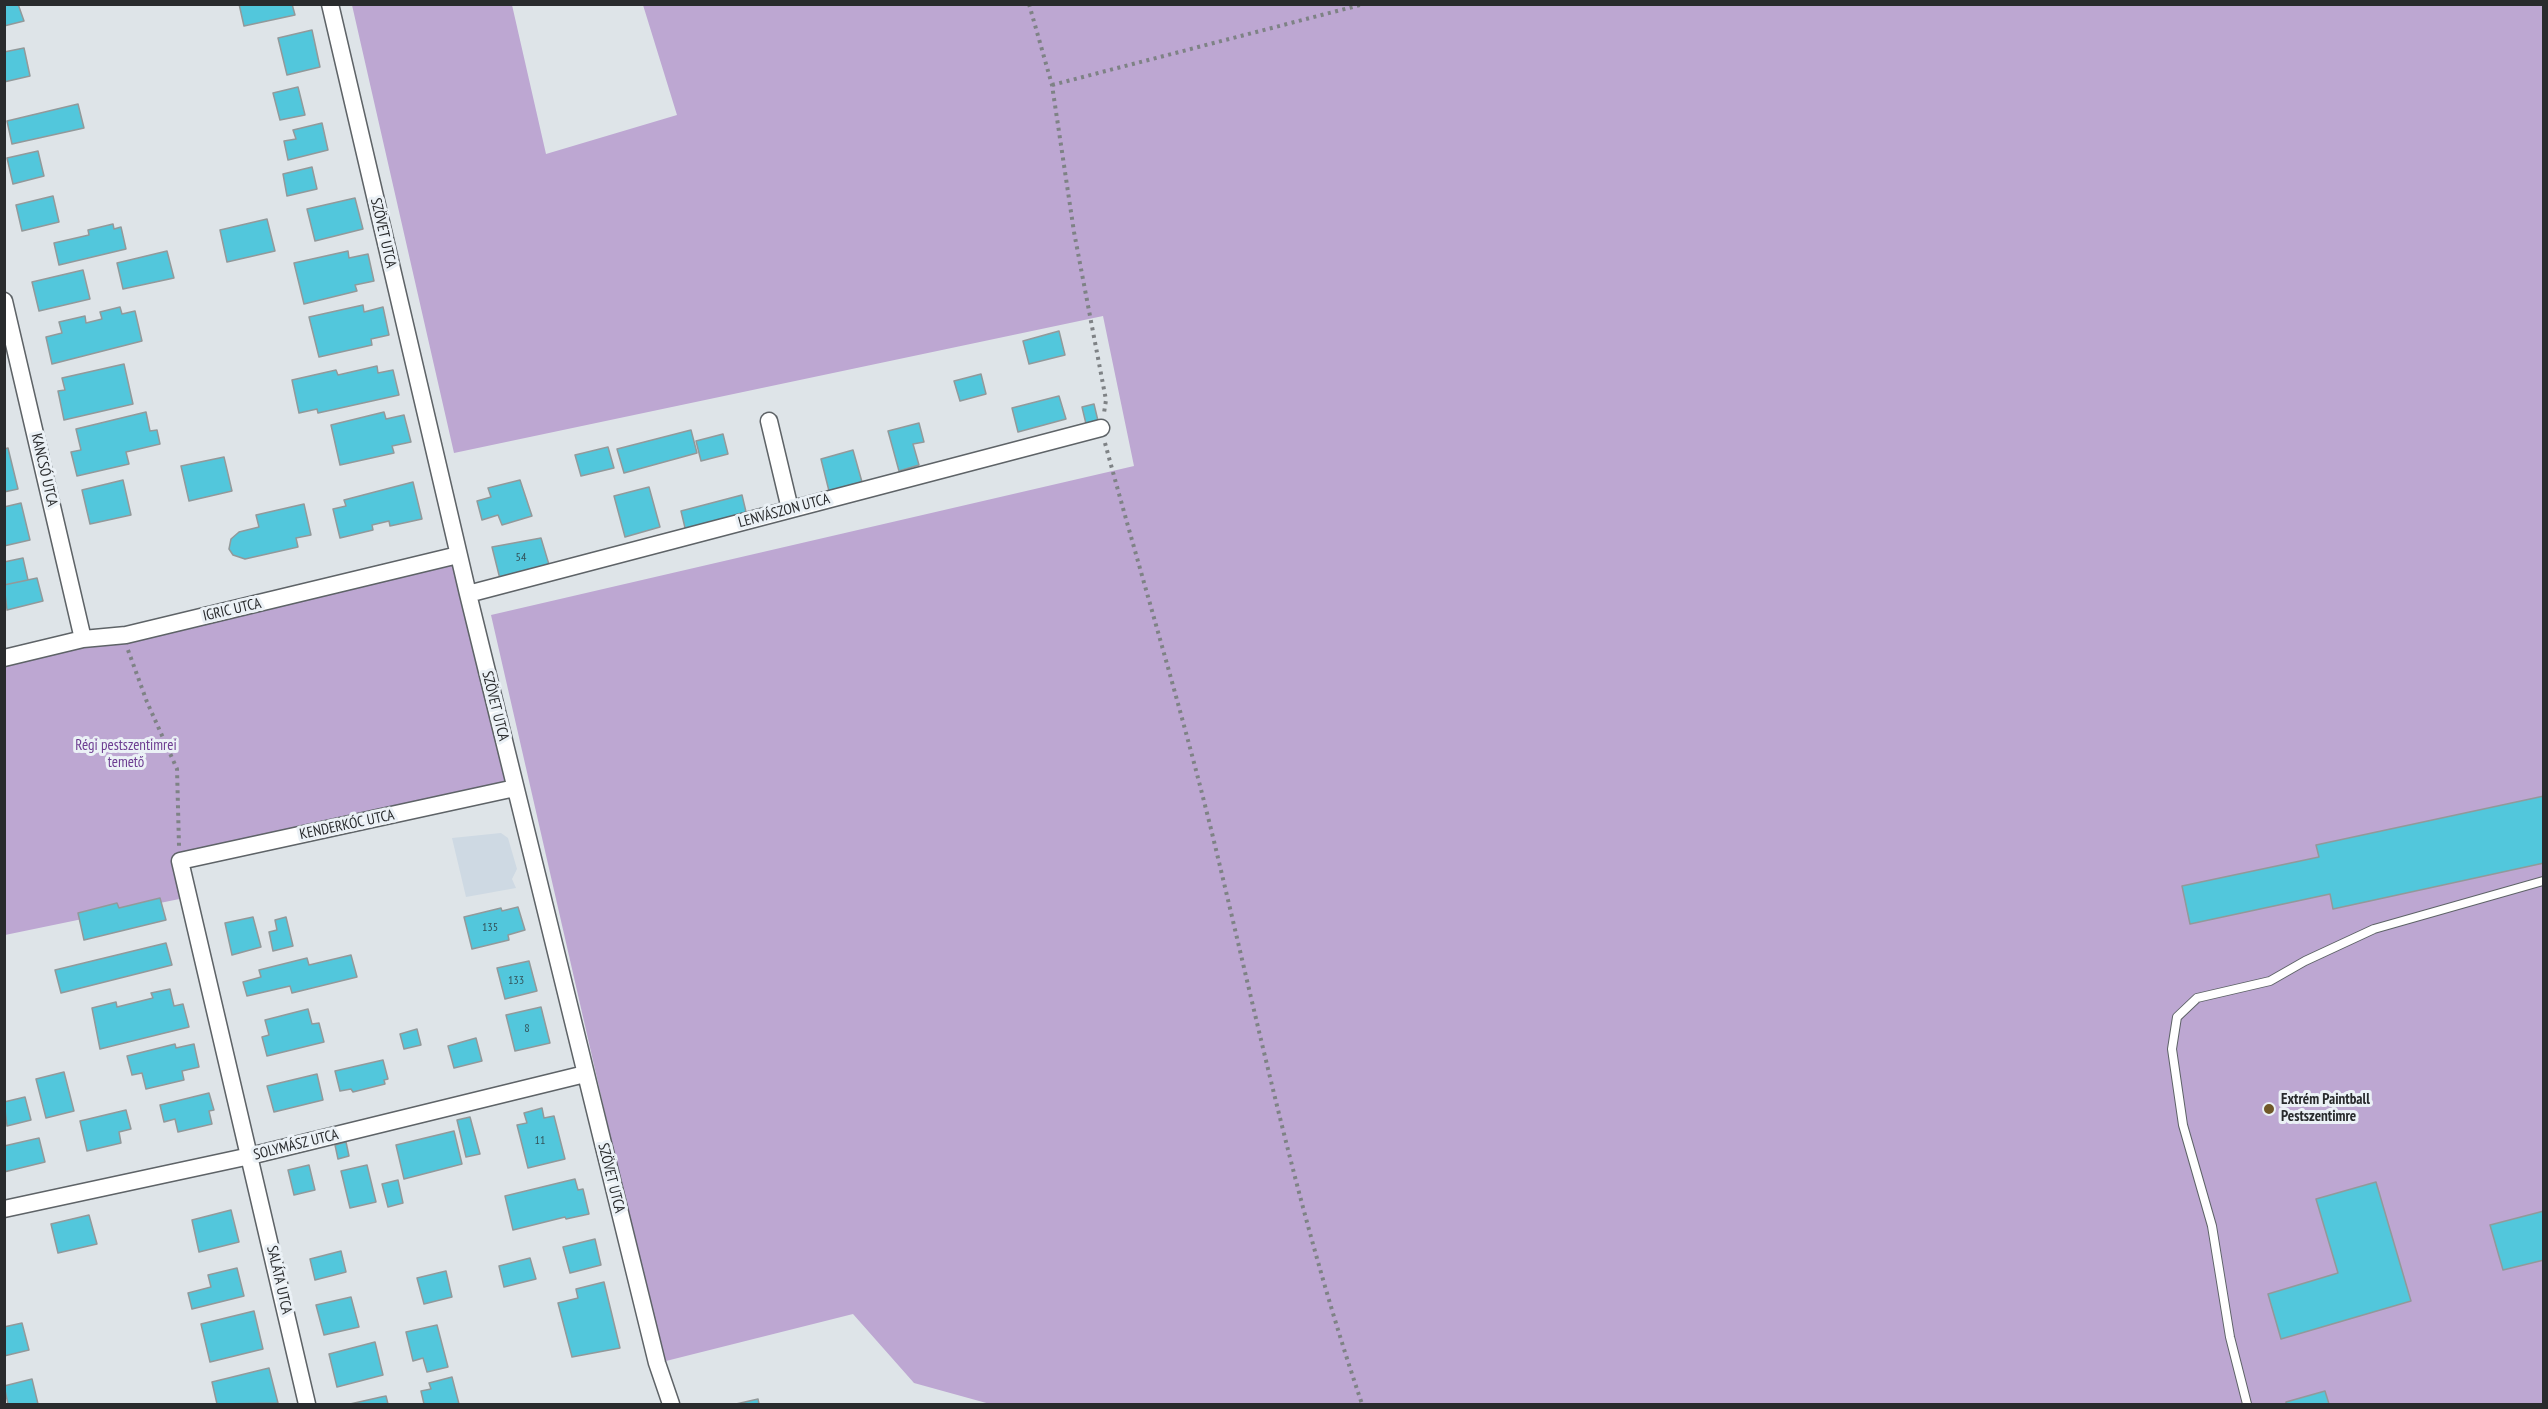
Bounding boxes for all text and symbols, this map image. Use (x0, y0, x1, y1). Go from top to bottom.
street label: SZÖVET UTCA (366, 196, 400, 270)
street label: KANCSÓ UTCA (27, 432, 61, 508)
street label: LENVÁSZON UTCA (736, 490, 832, 532)
house number: 54 (516, 551, 526, 565)
street label: IGRIC UTCA (201, 595, 263, 625)
street label: SZÖVET UTCA (478, 669, 512, 743)
park label: Régi pestszentimrei temető (75, 737, 177, 772)
street label: KENDERKÓC UTCA (298, 806, 396, 844)
house number: 135 (482, 921, 498, 935)
house number: 133 (508, 974, 524, 988)
house number: 8 (524, 1022, 530, 1036)
place label: Extrém Paintball Pestszentimre (2281, 1091, 2370, 1126)
marker: Extrém Paintball Pestszentimre (2262, 1102, 2276, 1116)
street label: SOLYMÁSZ UTCA (252, 1126, 340, 1164)
house number: 11 (535, 1134, 545, 1148)
street label: SZÖVET UTCA (594, 1141, 628, 1215)
street label: SALÁTA UTCA (262, 1244, 296, 1316)

